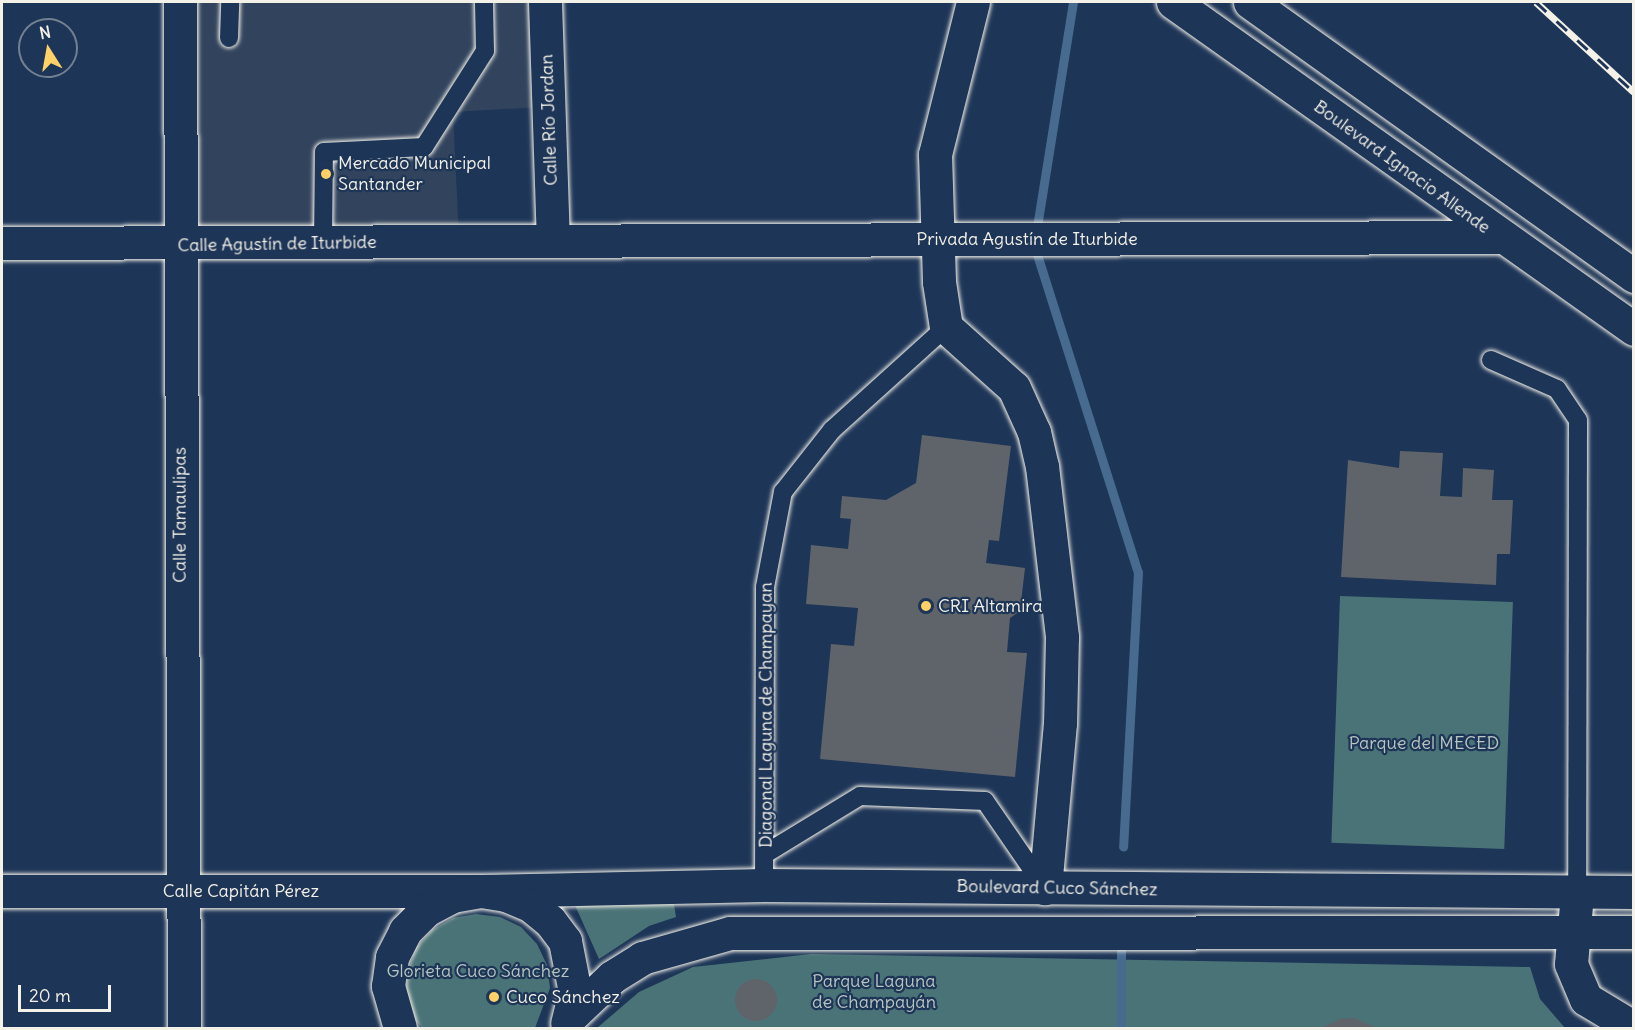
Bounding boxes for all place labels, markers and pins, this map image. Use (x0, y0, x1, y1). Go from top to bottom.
place label: Mercado Municipal Santander (338, 153, 491, 195)
marker: Mercado Municipal Santander (319, 167, 333, 181)
place label: CRI Altamira (938, 595, 1043, 617)
marker: CRI Altamira (919, 599, 933, 613)
place label: Cuco Sánchez (506, 986, 620, 1008)
marker: Cuco Sánchez (487, 990, 501, 1004)

